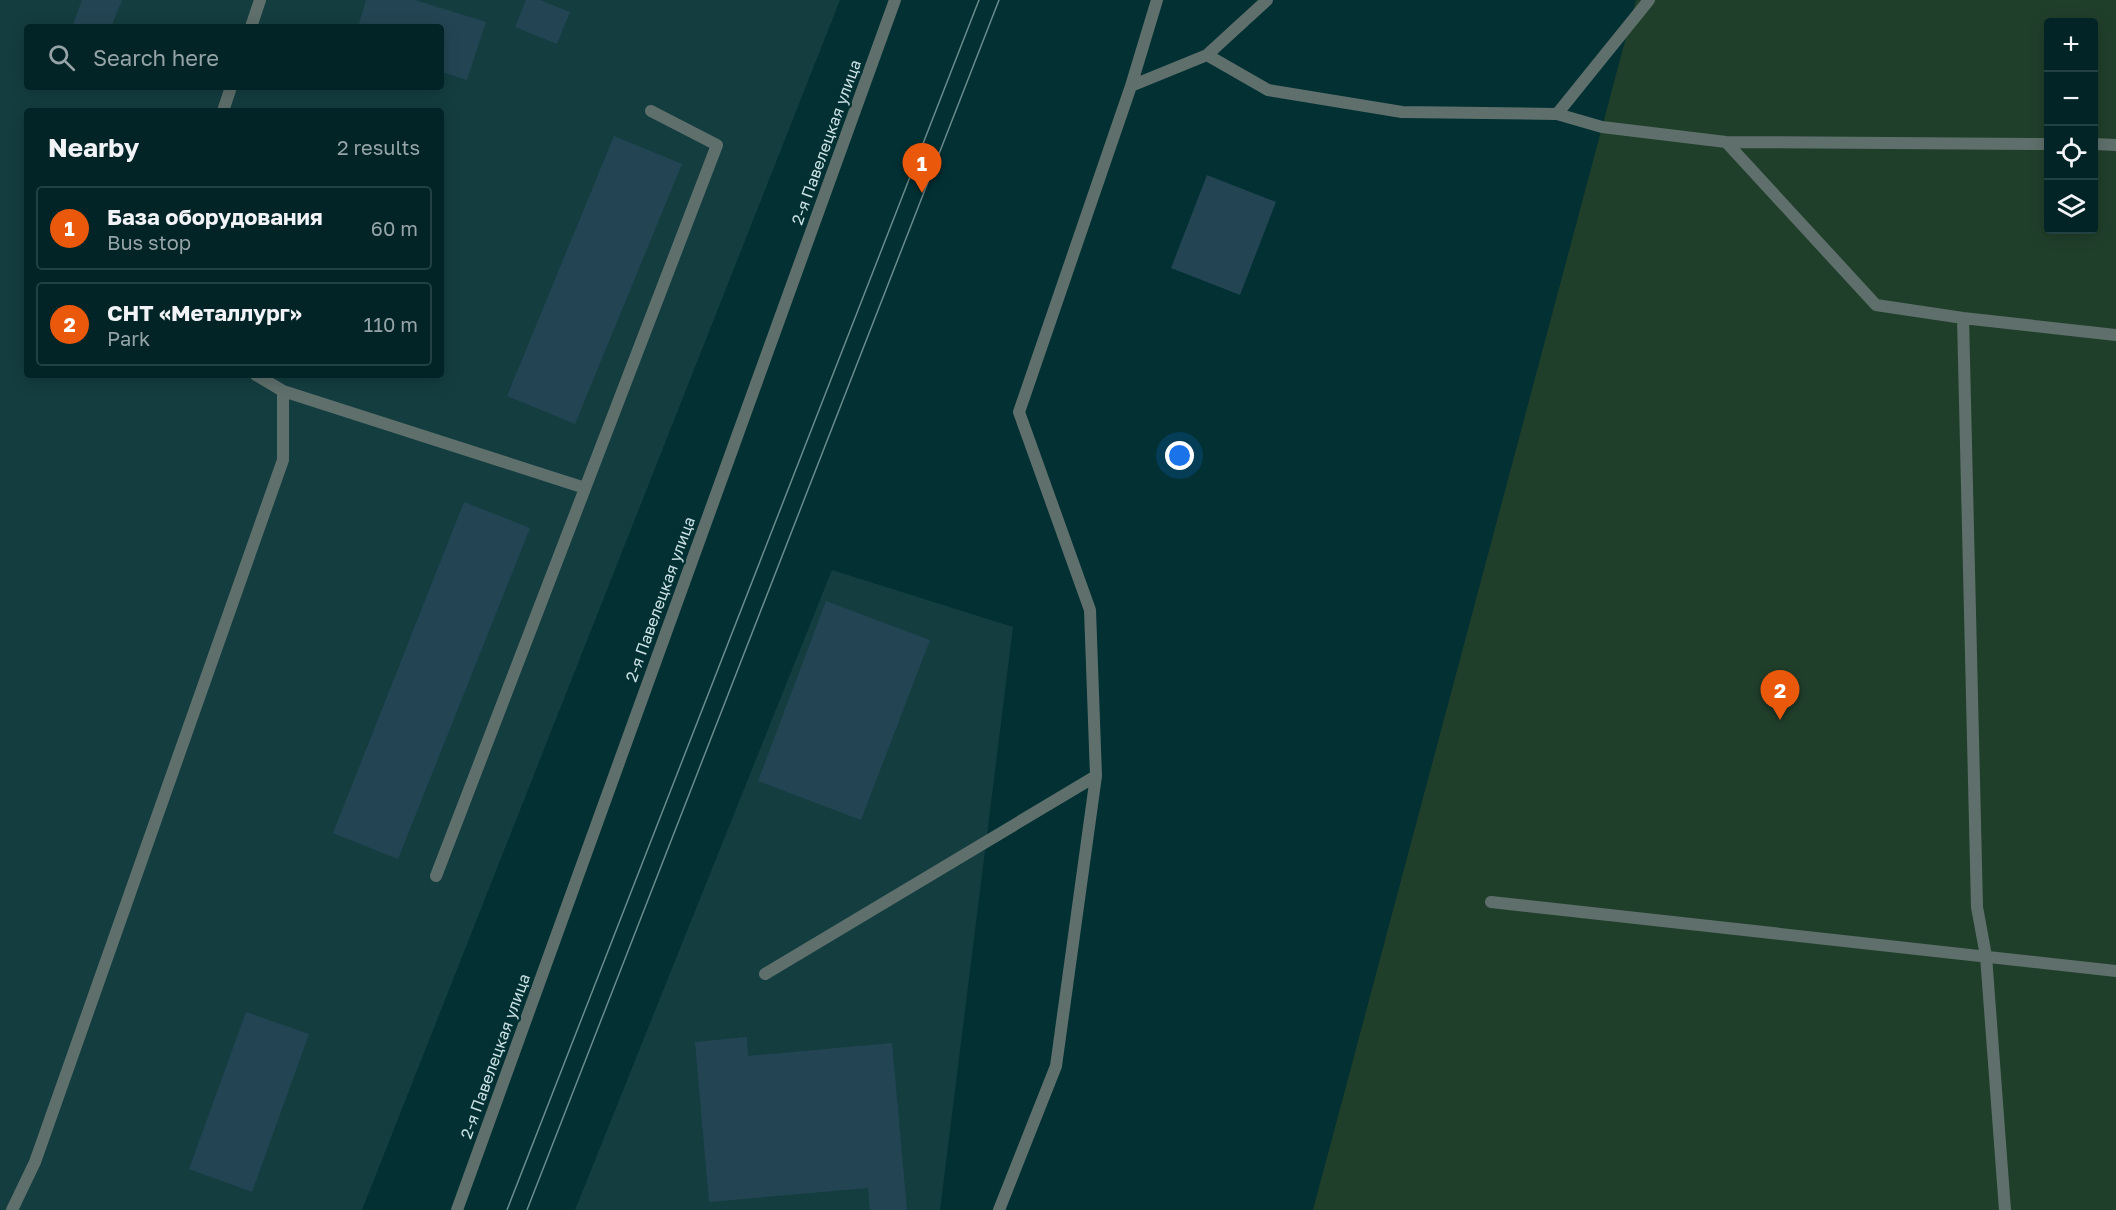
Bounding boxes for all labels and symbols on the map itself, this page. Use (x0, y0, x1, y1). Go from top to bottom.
street label: 2-я Павелецкая улица (787, 57, 865, 227)
pin: 1 (902, 144, 942, 193)
your location (1165, 441, 1194, 470)
street label: 2-я Павелецкая улица (621, 514, 699, 684)
pin: 2 (1760, 670, 1800, 720)
street label: 2-я Павелецкая улица (456, 971, 534, 1141)

